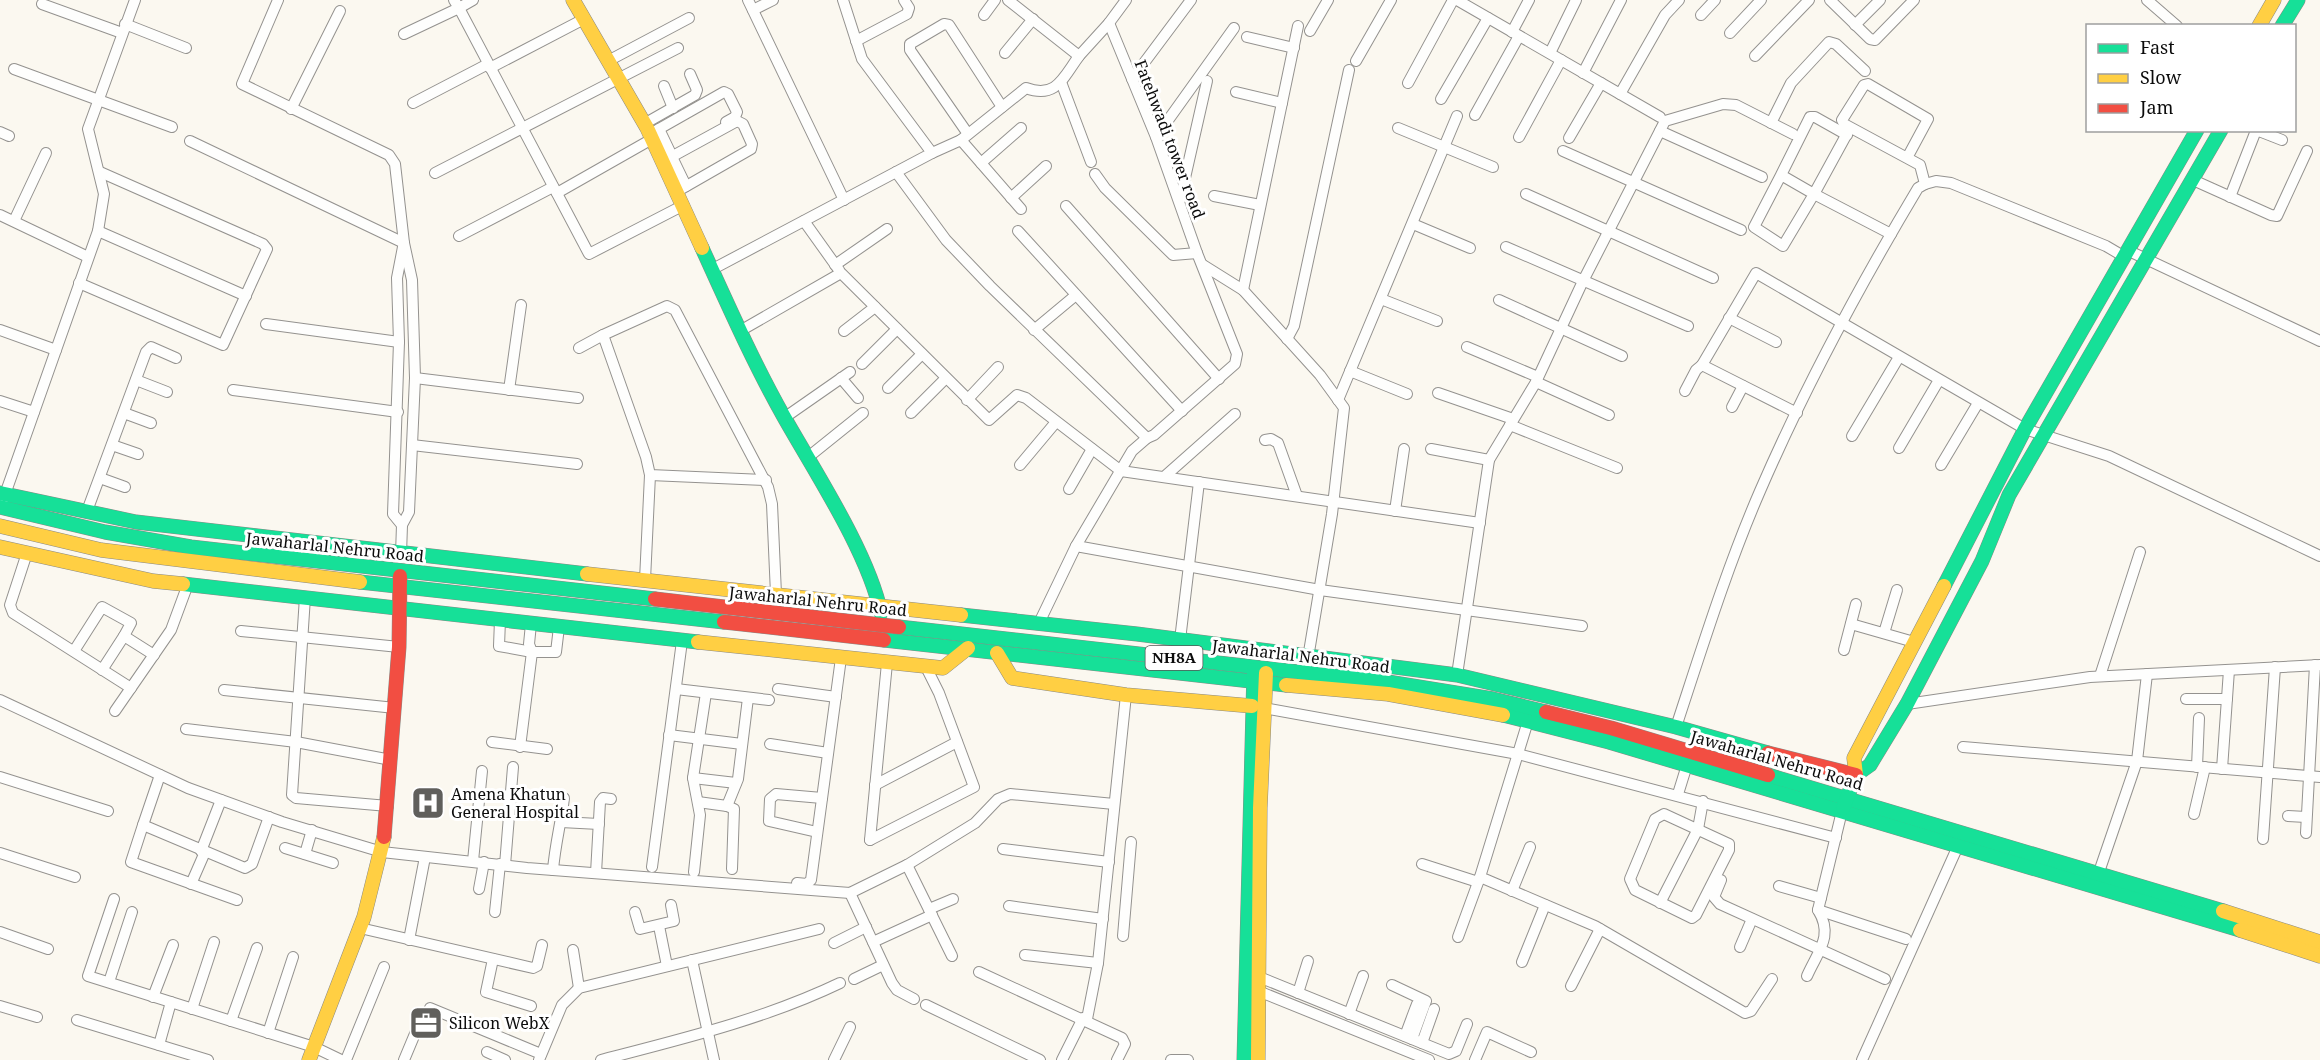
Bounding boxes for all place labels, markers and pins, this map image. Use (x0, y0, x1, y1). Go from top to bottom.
place label: Amena Khatun General Hospital (451, 783, 579, 823)
hospital icon: Amena Khatun General Hospital (410, 785, 446, 821)
office icon: Silicon WebX (408, 1005, 444, 1041)
place label: Silicon WebX (449, 1012, 550, 1034)

